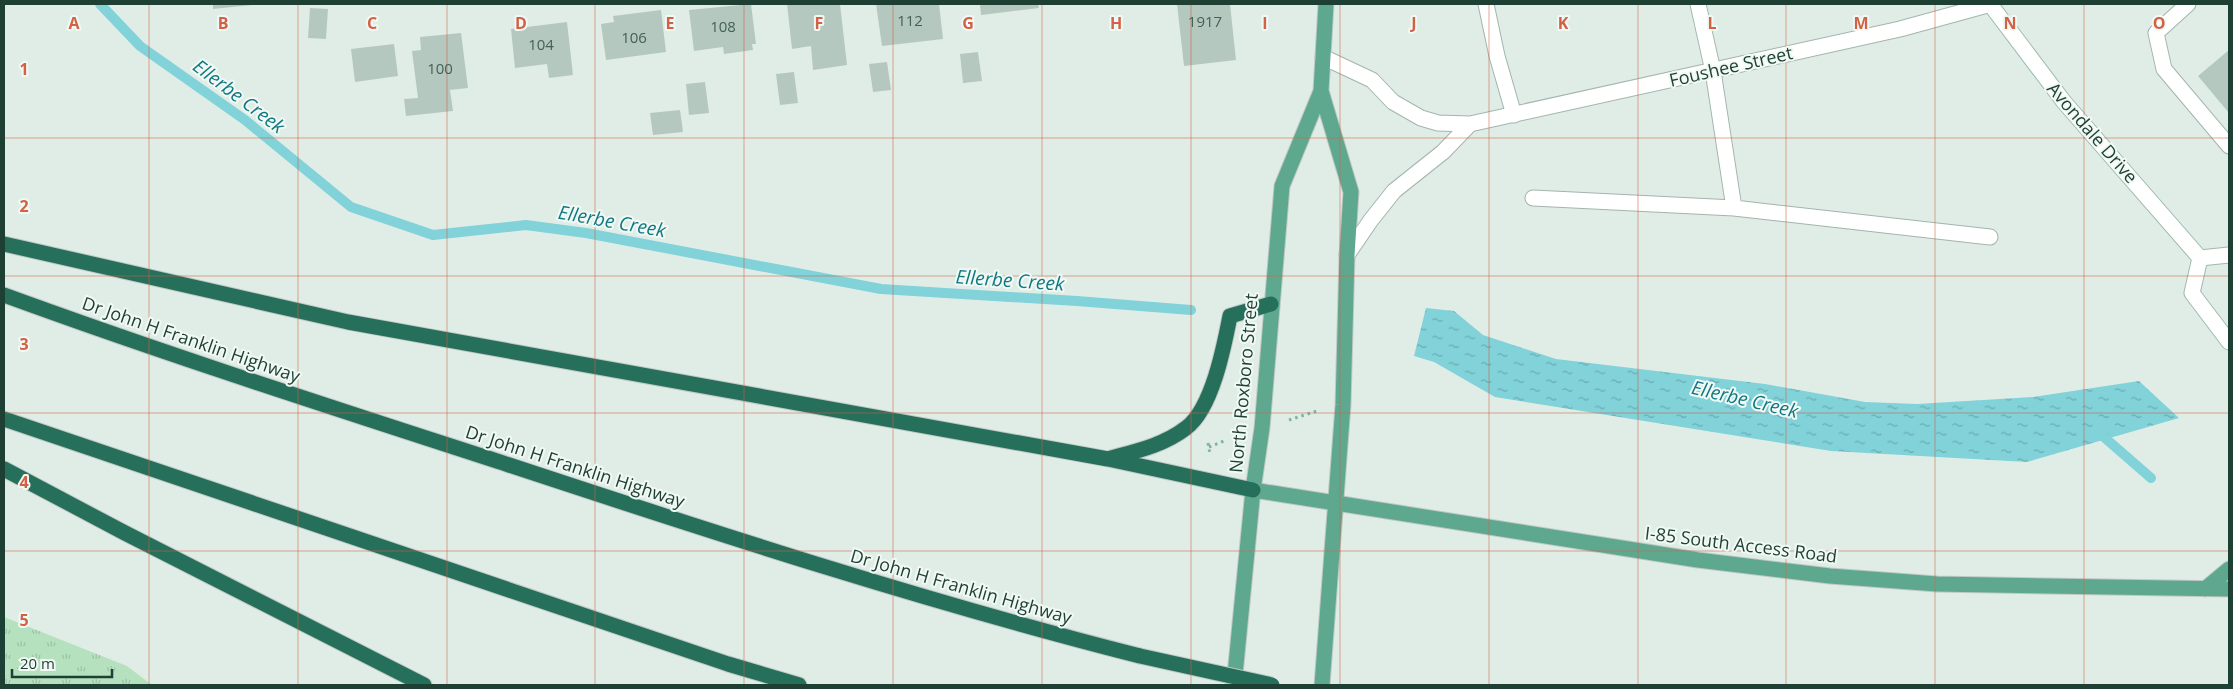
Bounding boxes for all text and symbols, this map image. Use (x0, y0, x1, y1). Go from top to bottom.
house number: 112 (897, 10, 923, 30)
house number: 1917 (1188, 11, 1222, 31)
text: A (68, 12, 80, 34)
text: B (218, 12, 228, 34)
text: C (367, 12, 377, 34)
text: D (515, 12, 527, 34)
text: E (666, 12, 675, 34)
text: F (815, 12, 823, 34)
text: G (962, 12, 974, 34)
text: H (1110, 12, 1122, 34)
text: I (1262, 12, 1268, 34)
text: J (1409, 12, 1417, 34)
text: K (1558, 12, 1569, 34)
text: L (1707, 12, 1717, 34)
text: M (1853, 12, 1869, 34)
text: N (2003, 12, 2017, 34)
text: O (2153, 12, 2165, 34)
house number: 108 (710, 16, 736, 36)
house number: 106 (621, 27, 647, 47)
house number: 104 (528, 34, 554, 54)
street label: Foushee Street (1667, 40, 1795, 92)
water label: Ellerbe Creek (188, 53, 291, 140)
text: 1 (19, 58, 29, 80)
house number: 100 (427, 58, 453, 78)
street label: Avondale Drive (2042, 77, 2143, 188)
text: 2 (19, 195, 29, 217)
water label: Ellerbe Creek (556, 199, 668, 243)
water label: Ellerbe Creek (955, 263, 1066, 297)
street label: Dr John H Franklin Highway (79, 290, 304, 388)
street label: North Roxboro Street (1223, 292, 1263, 474)
text: 3 (19, 333, 29, 355)
water label: Ellerbe Creek (1689, 374, 1802, 424)
street label: Dr John H Franklin Highway (463, 419, 689, 513)
text: 4 (19, 471, 29, 493)
street label: I-85 South Access Road (1644, 520, 1839, 568)
street label: Dr John H Franklin Highway (848, 543, 1076, 629)
text: 5 (19, 609, 29, 631)
scale bar (12, 646, 112, 678)
text: 20 m (20, 653, 55, 673)

